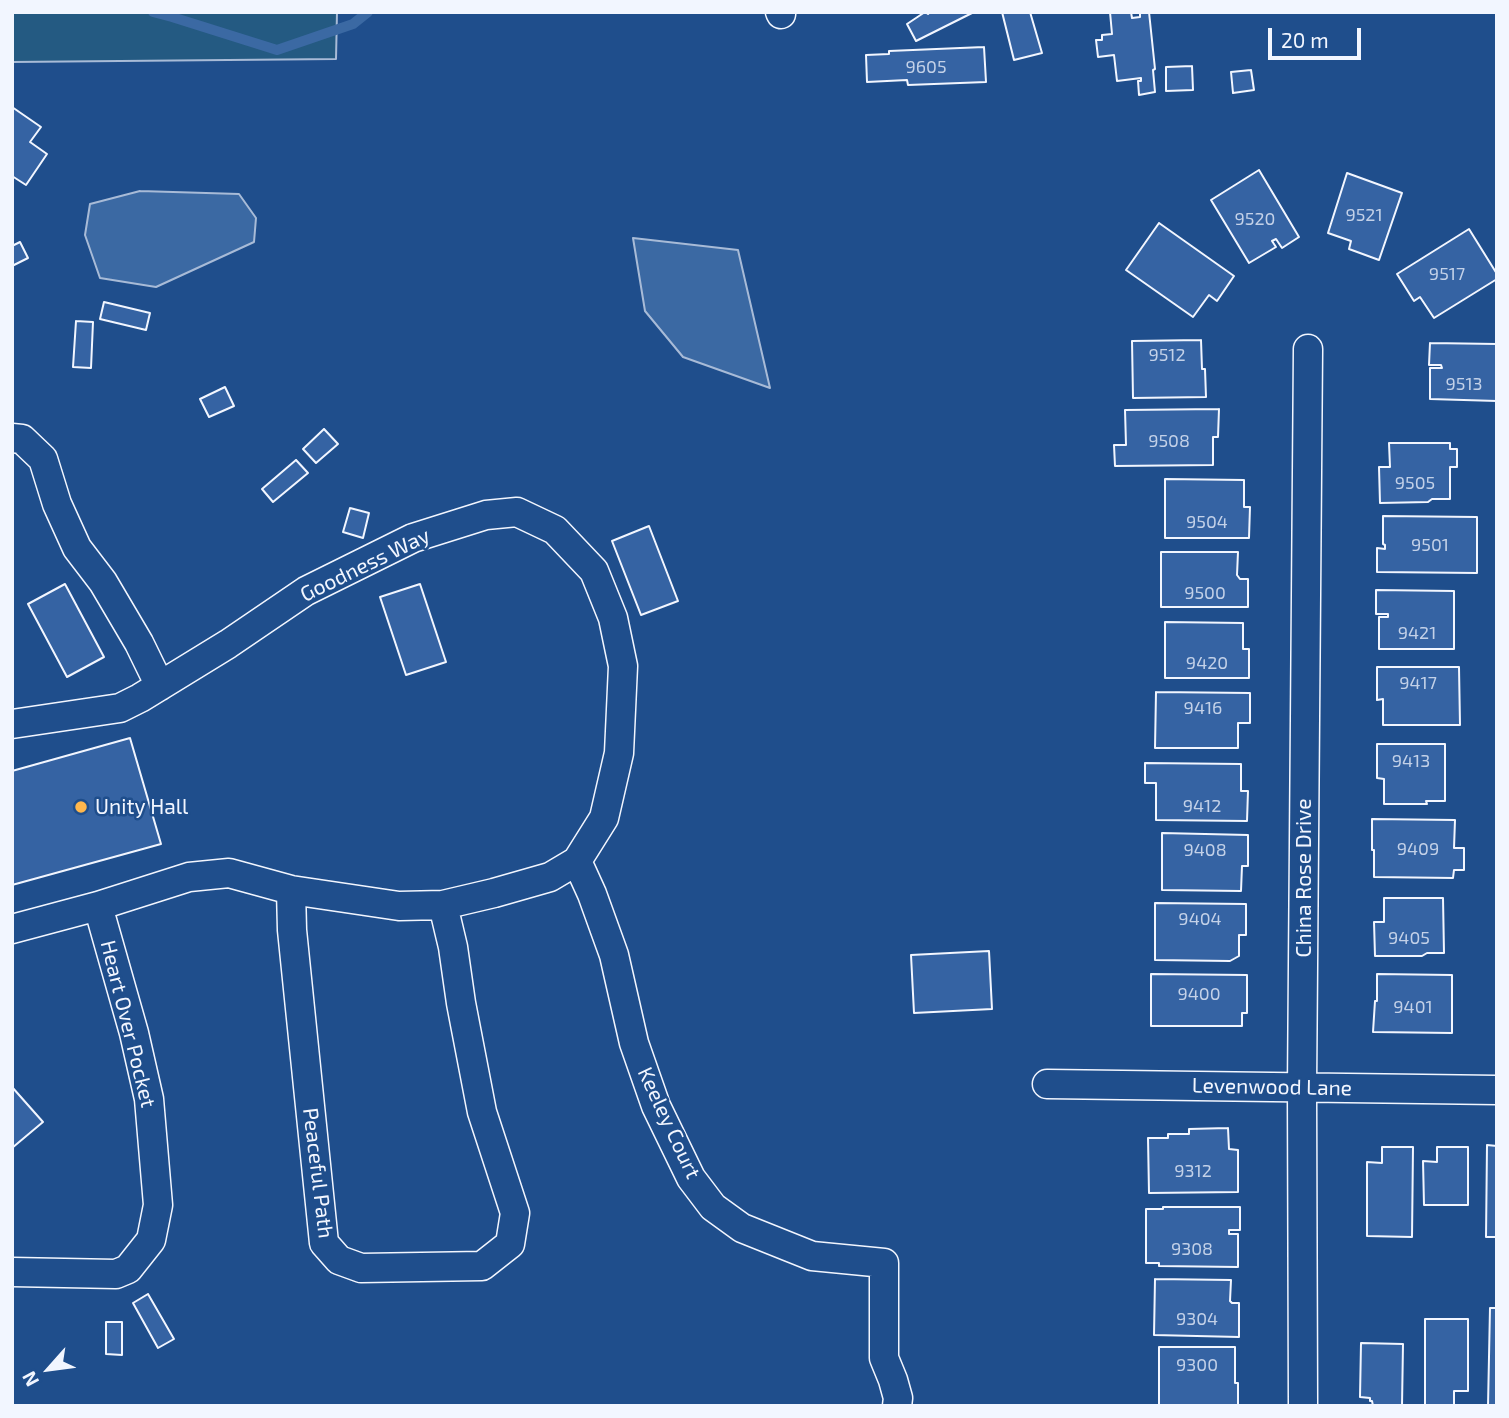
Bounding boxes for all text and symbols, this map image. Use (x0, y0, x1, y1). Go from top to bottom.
scale bar (1271, 14, 1364, 58)
text: 20 m (1281, 27, 1329, 52)
house number: 9605 (905, 56, 947, 78)
house number: 9521 (1345, 204, 1383, 226)
house number: 9520 (1235, 208, 1275, 230)
house number: 9517 (1429, 263, 1465, 285)
house number: 9512 (1148, 344, 1186, 366)
house number: 9513 (1445, 373, 1483, 395)
house number: 9508 (1148, 430, 1190, 452)
house number: 9505 (1395, 472, 1435, 494)
house number: 9504 (1186, 511, 1228, 533)
street label: Goodness Way (296, 523, 434, 607)
house number: 9501 (1411, 534, 1449, 556)
house number: 9500 (1184, 582, 1226, 604)
house number: 9421 (1398, 622, 1436, 644)
house number: 9420 (1186, 652, 1228, 674)
house number: 9417 (1399, 672, 1437, 694)
house number: 9416 (1184, 697, 1222, 719)
house number: 9413 (1392, 750, 1430, 772)
place label: Unity Hall (95, 794, 188, 820)
house number: 9412 (1183, 795, 1221, 817)
street label: China Rose Drive (1291, 798, 1317, 958)
marker: Unity Hall (73, 799, 89, 815)
house number: 9409 (1397, 838, 1439, 860)
house number: 9408 (1183, 839, 1227, 861)
house number: 9404 (1178, 908, 1222, 930)
house number: 9405 (1388, 927, 1430, 949)
street label: Heart Over Pocket (95, 938, 161, 1110)
house number: 9400 (1177, 983, 1221, 1005)
house number: 9401 (1393, 996, 1433, 1018)
street label: Keeley Court (632, 1063, 706, 1183)
street label: Levenwood Lane (1192, 1073, 1352, 1101)
street label: Peaceful Path (297, 1106, 339, 1240)
house number: 9312 (1174, 1160, 1212, 1182)
house number: 9308 (1171, 1238, 1213, 1260)
house number: 9304 (1176, 1308, 1218, 1330)
north arrow (14, 1334, 84, 1404)
house number: 9300 (1176, 1354, 1218, 1376)
text: N (17, 1368, 43, 1391)

